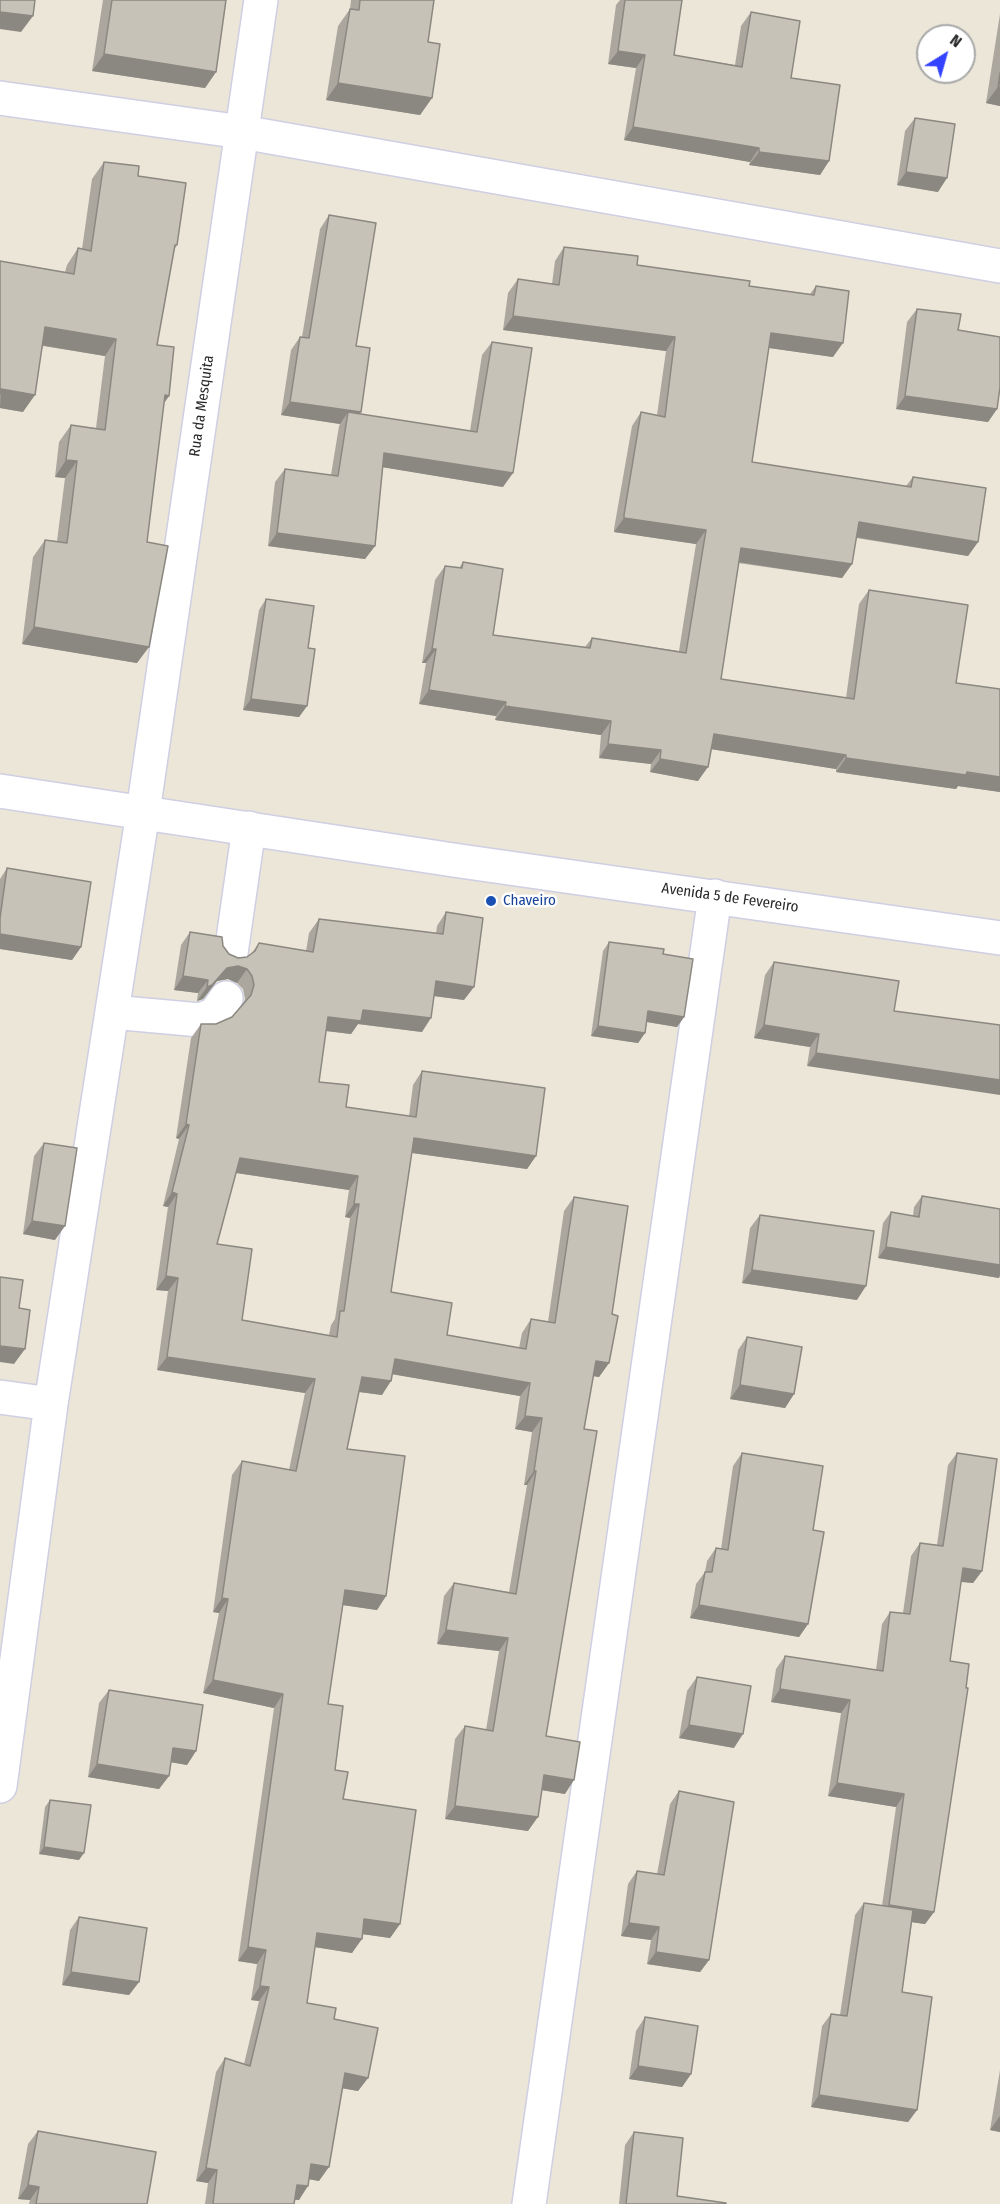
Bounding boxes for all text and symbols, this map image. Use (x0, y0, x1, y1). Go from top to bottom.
north arrow (916, 24, 976, 84)
text: N (946, 30, 965, 51)
street label: Rua da Mesquita (186, 354, 218, 458)
street label: Avenida 5 de Fevereiro (660, 879, 800, 917)
place label: Chaveiro (503, 892, 556, 910)
marker: Chaveiro (484, 894, 498, 908)

